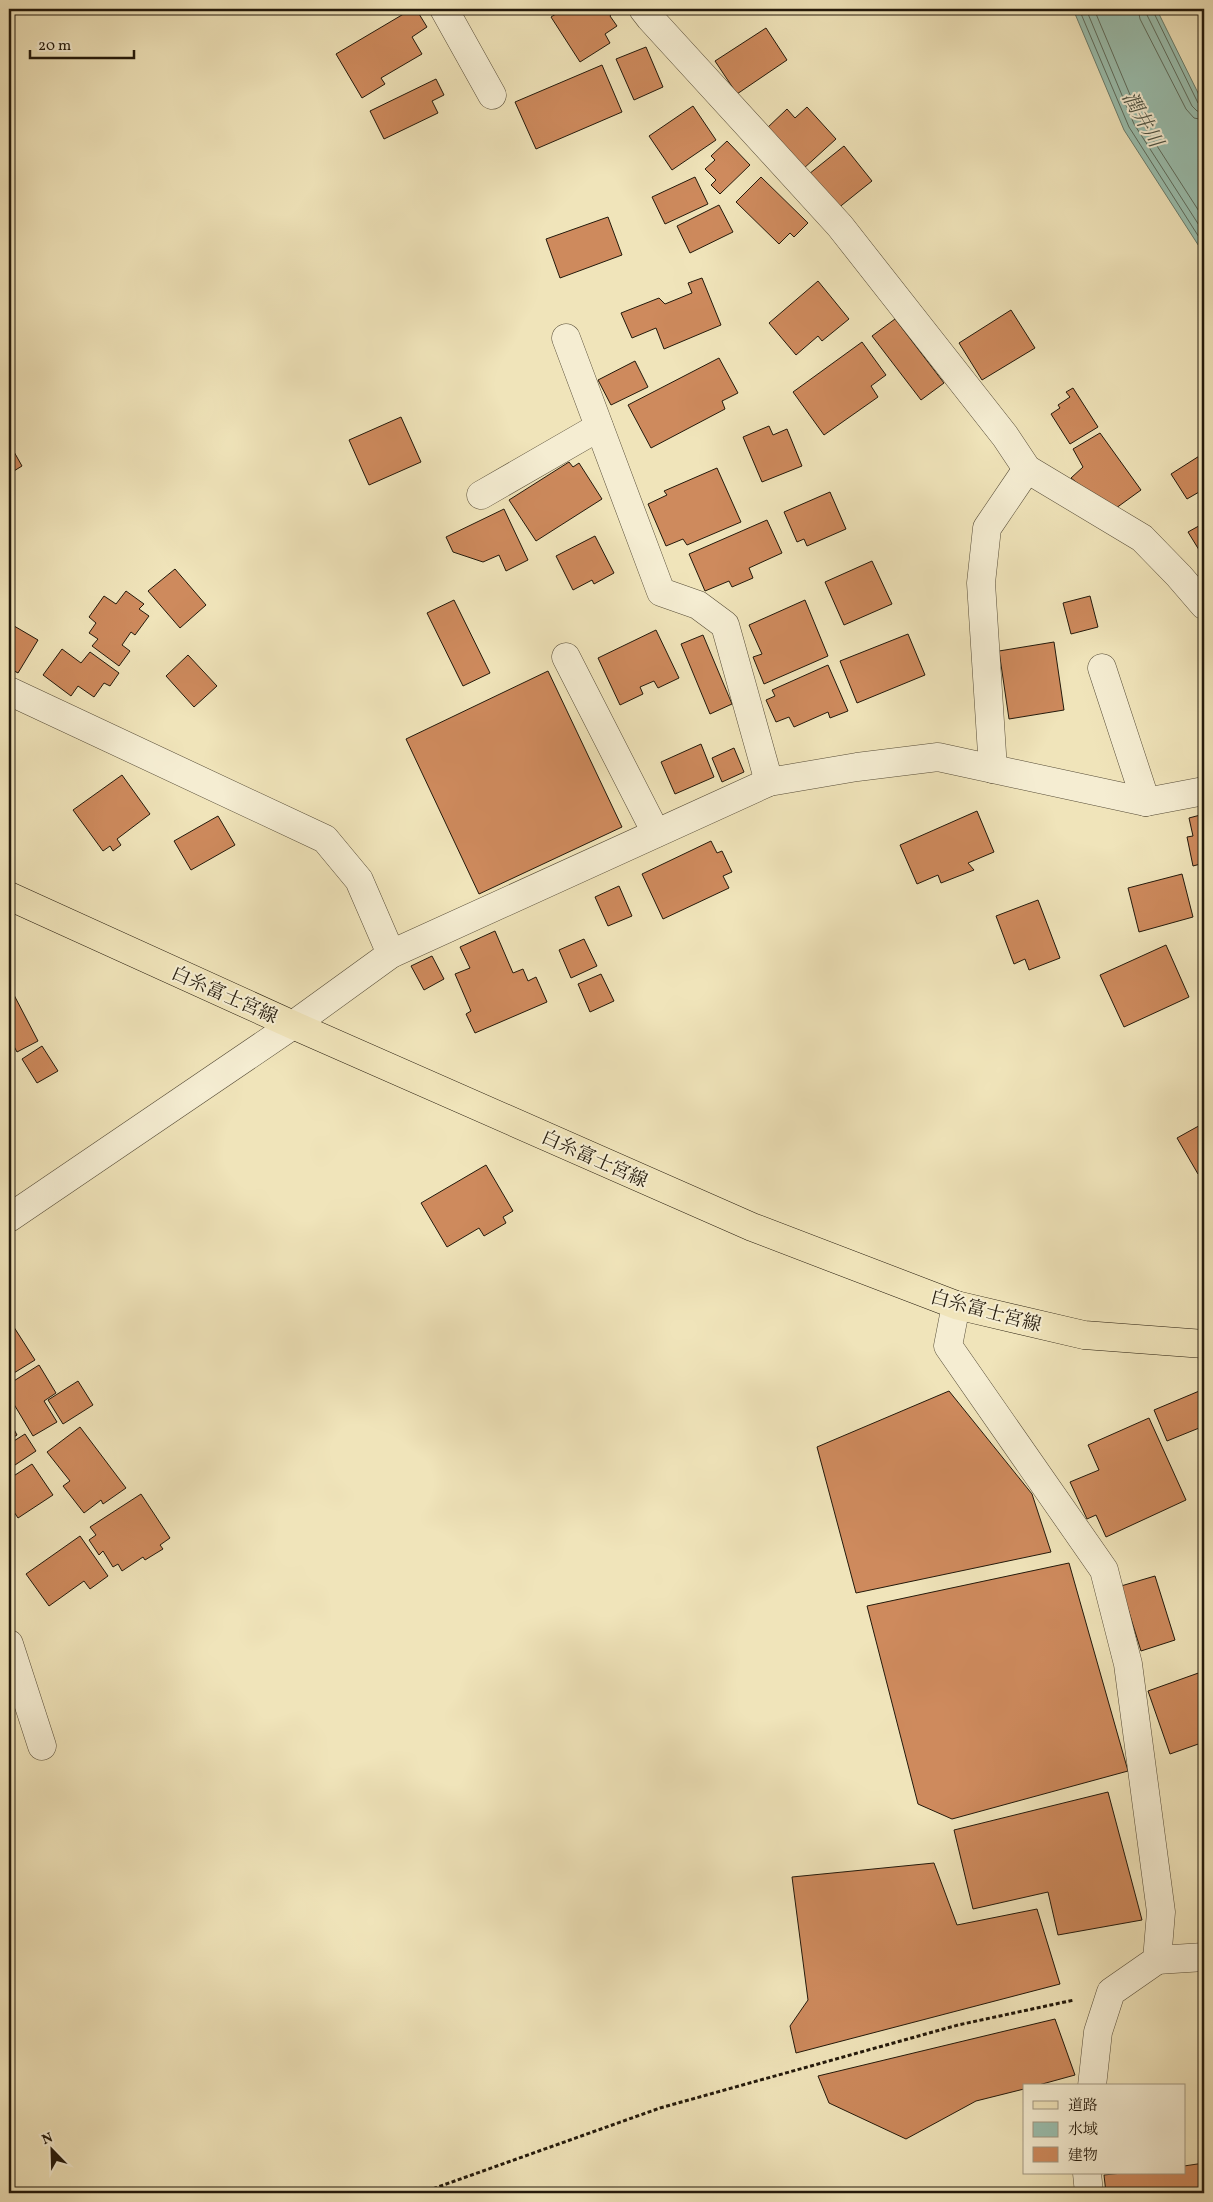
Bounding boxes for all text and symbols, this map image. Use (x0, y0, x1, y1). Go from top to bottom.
scale bar (30, 28, 134, 60)
text: 20 m (38, 36, 71, 57)
water label: 潤井川 (1114, 87, 1169, 155)
street label: 白糸富士宮線 (167, 961, 282, 1031)
street label: 白糸富士宮線 (537, 1125, 652, 1195)
street label: 白糸富士宮線 (927, 1285, 1044, 1339)
legend (1023, 2084, 1186, 2174)
text: 道路 (1068, 2096, 1098, 2117)
text: 水域 (1068, 2120, 1098, 2141)
north arrow (28, 2124, 78, 2174)
text: N (39, 2129, 56, 2150)
text: 建物 (1068, 2146, 1098, 2167)

